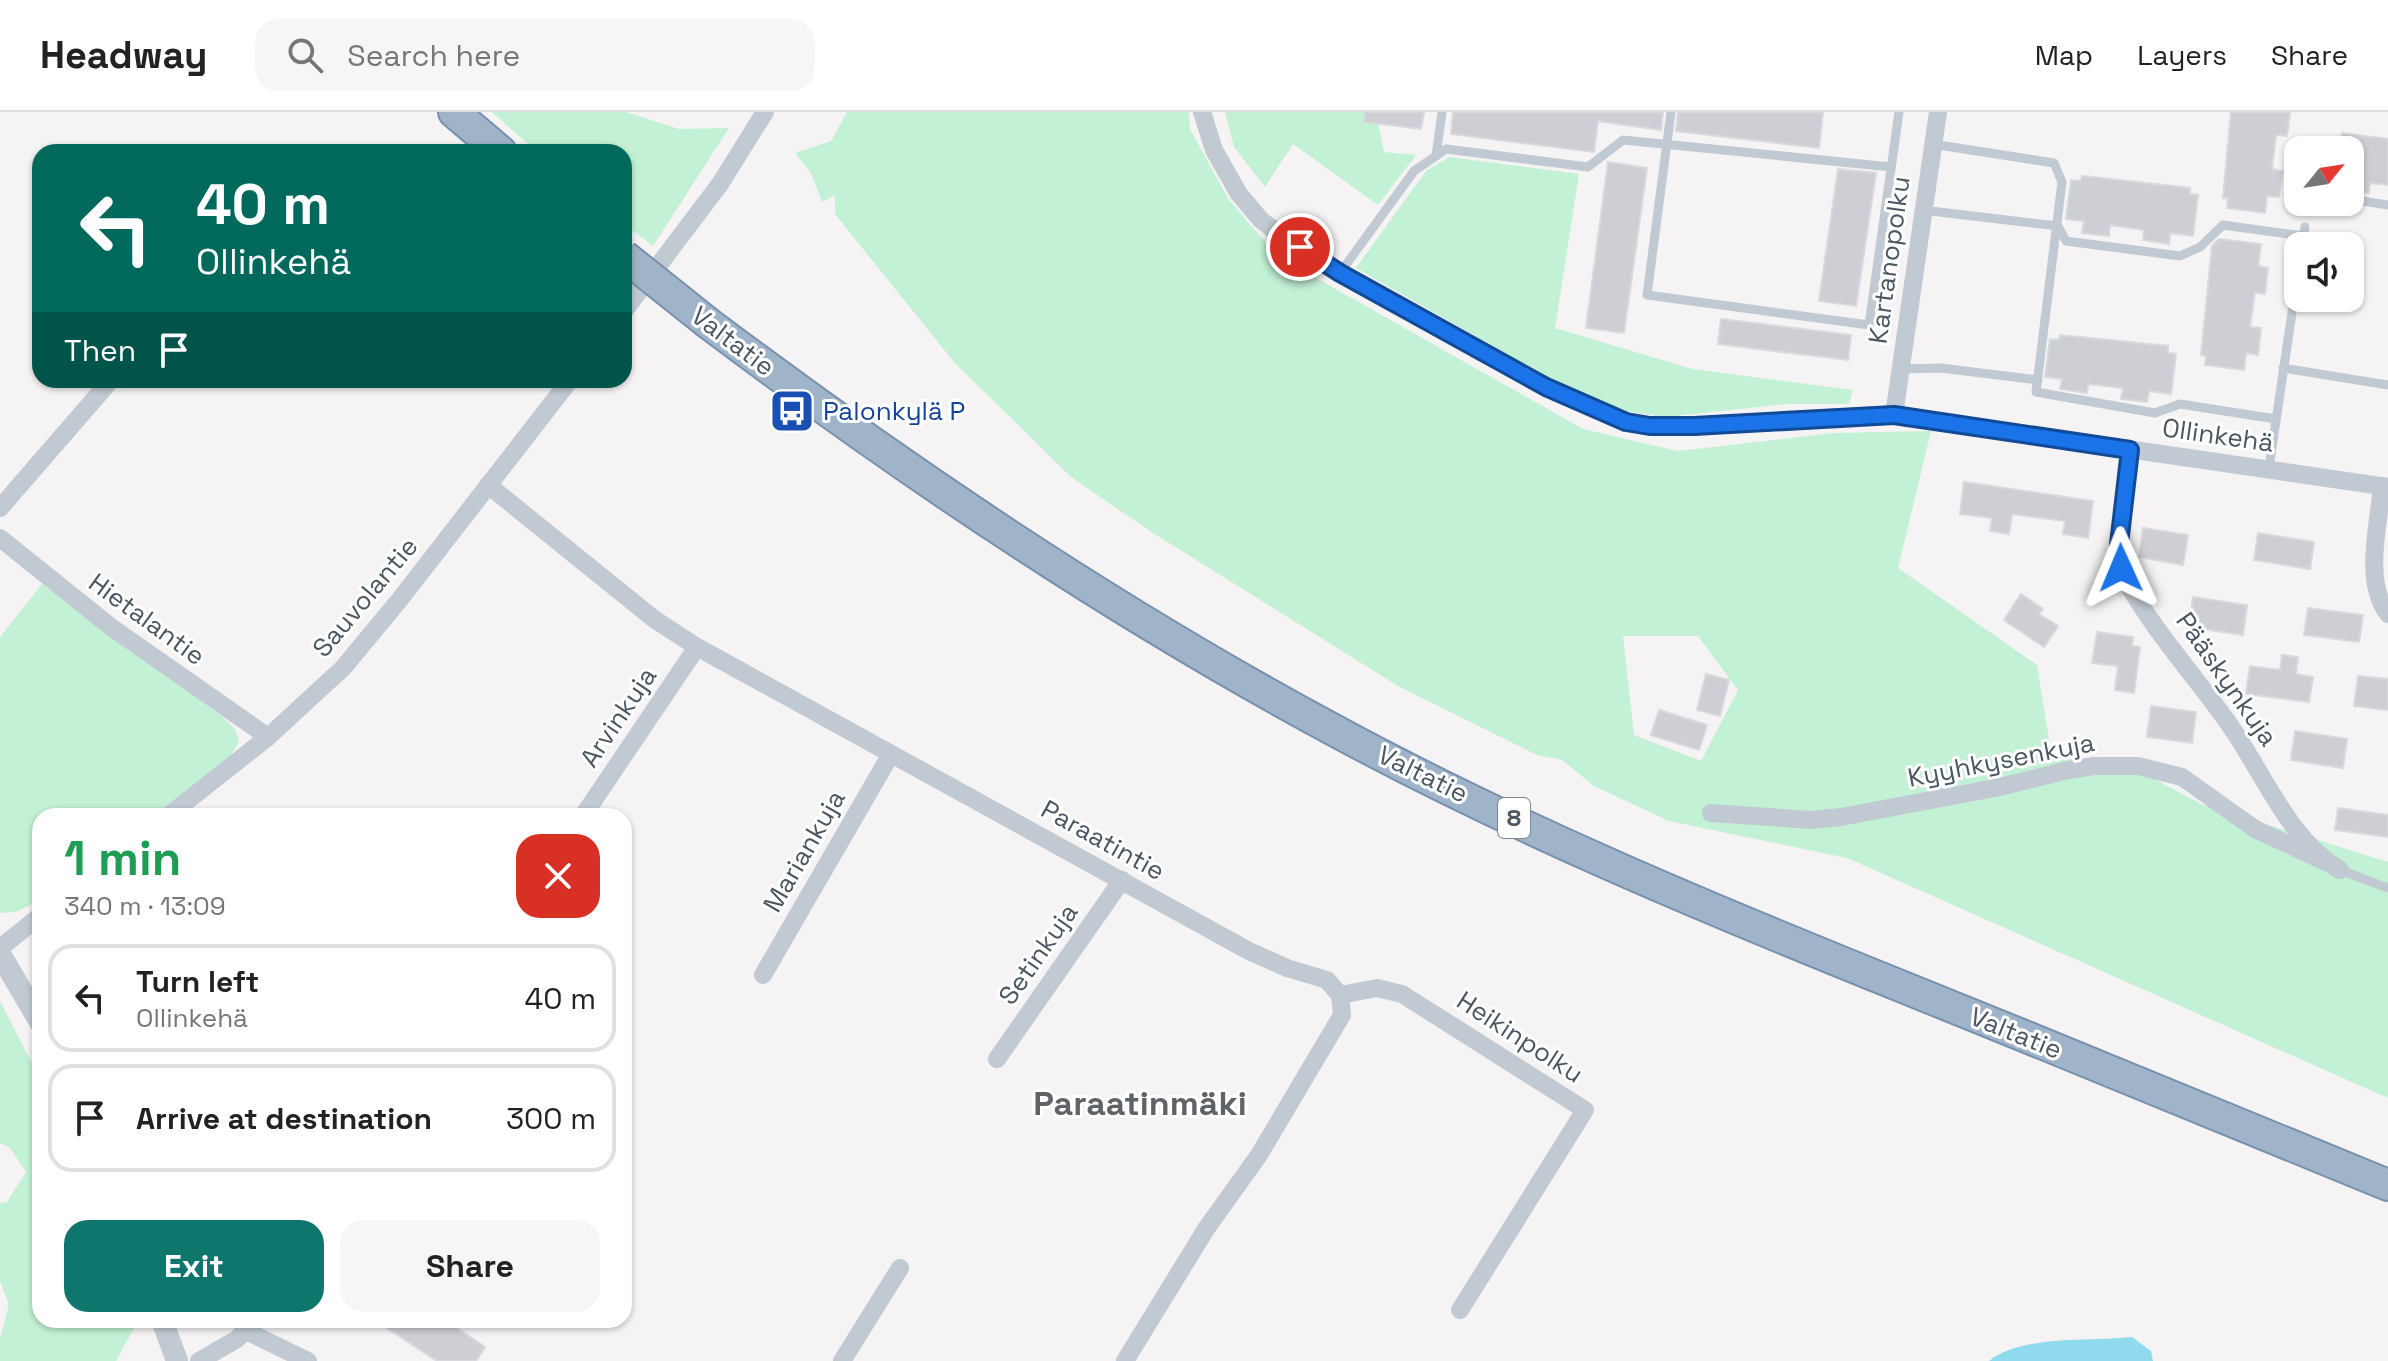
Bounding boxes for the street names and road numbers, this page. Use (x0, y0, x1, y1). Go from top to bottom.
street label: Kartanopolku (1860, 174, 1918, 346)
street label: Valtatie (684, 298, 782, 384)
street label: Ollinkehä (2160, 410, 2276, 460)
street label: Sauvolantie (305, 530, 425, 664)
street label: Hietalantie (82, 565, 212, 673)
street label: Pääskynkuja (2168, 605, 2286, 753)
street label: Arvinkuja (572, 660, 664, 774)
street label: Kyyhkysenkuja (1905, 725, 2097, 795)
street label: Valtatie (1372, 738, 1474, 810)
street label: Mariankuja (755, 784, 853, 918)
street label: Paraatintie (1035, 792, 1171, 888)
road number: 8 (1498, 798, 1530, 838)
street label: Setinkuja (991, 897, 1085, 1011)
street label: Heikinpolku (1450, 983, 1590, 1091)
street label: Valtatie (1965, 999, 2067, 1067)

